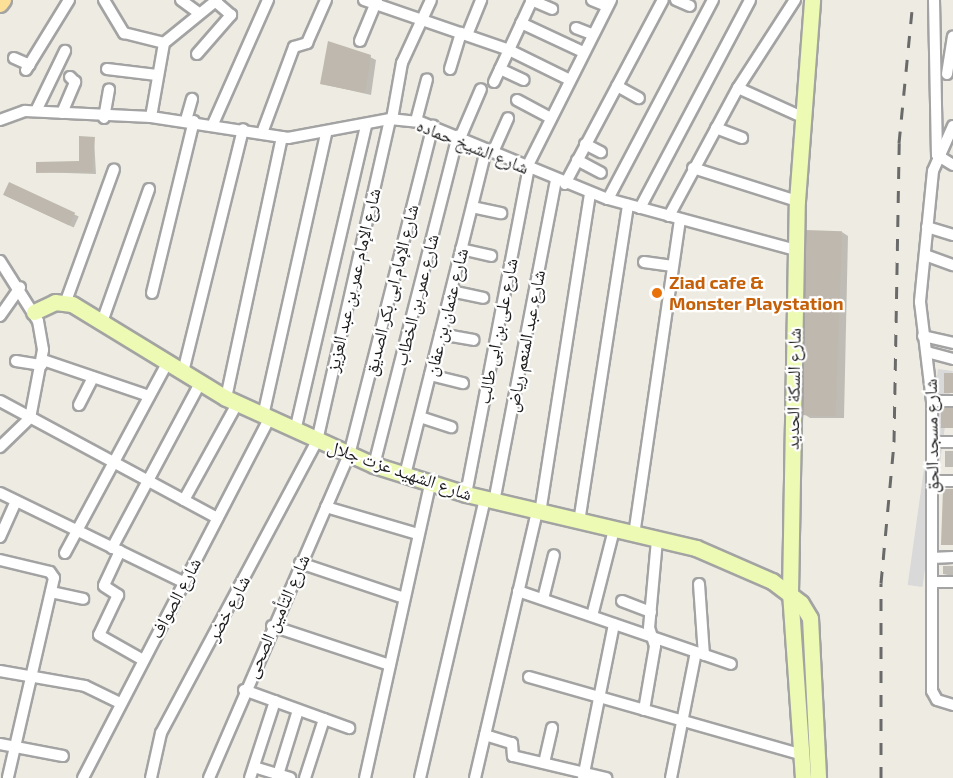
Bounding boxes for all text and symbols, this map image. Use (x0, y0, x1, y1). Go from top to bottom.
street label: شارع الشيخ حماده (414, 114, 532, 178)
street label: شارع الإمام عمر بن عبد العزيز (321, 186, 385, 374)
street label: شارع الإمام ابى بكر الصديق (359, 202, 423, 378)
street label: شارع عمر بن الخطاب (389, 232, 443, 368)
street label: شارع عثمان بن عفان (420, 246, 472, 378)
street label: شارع على بن ابى طالب (472, 256, 522, 406)
street label: شارع عبد المنعم رياض (501, 268, 549, 414)
place label: Ziad cafe & Monster Playstation (669, 272, 844, 314)
marker: Ziad cafe & Monster Playstation (650, 286, 664, 300)
street label: شارع السكة الحديد (781, 328, 805, 450)
street label: شارع مسجد الحق (919, 379, 943, 493)
street label: شارع الشهيد عزت جلال (325, 435, 475, 505)
street label: شارع التأمين الصحى (240, 551, 314, 681)
street label: شارع الصواف (145, 554, 205, 642)
street label: شارع خضر (202, 572, 254, 644)

